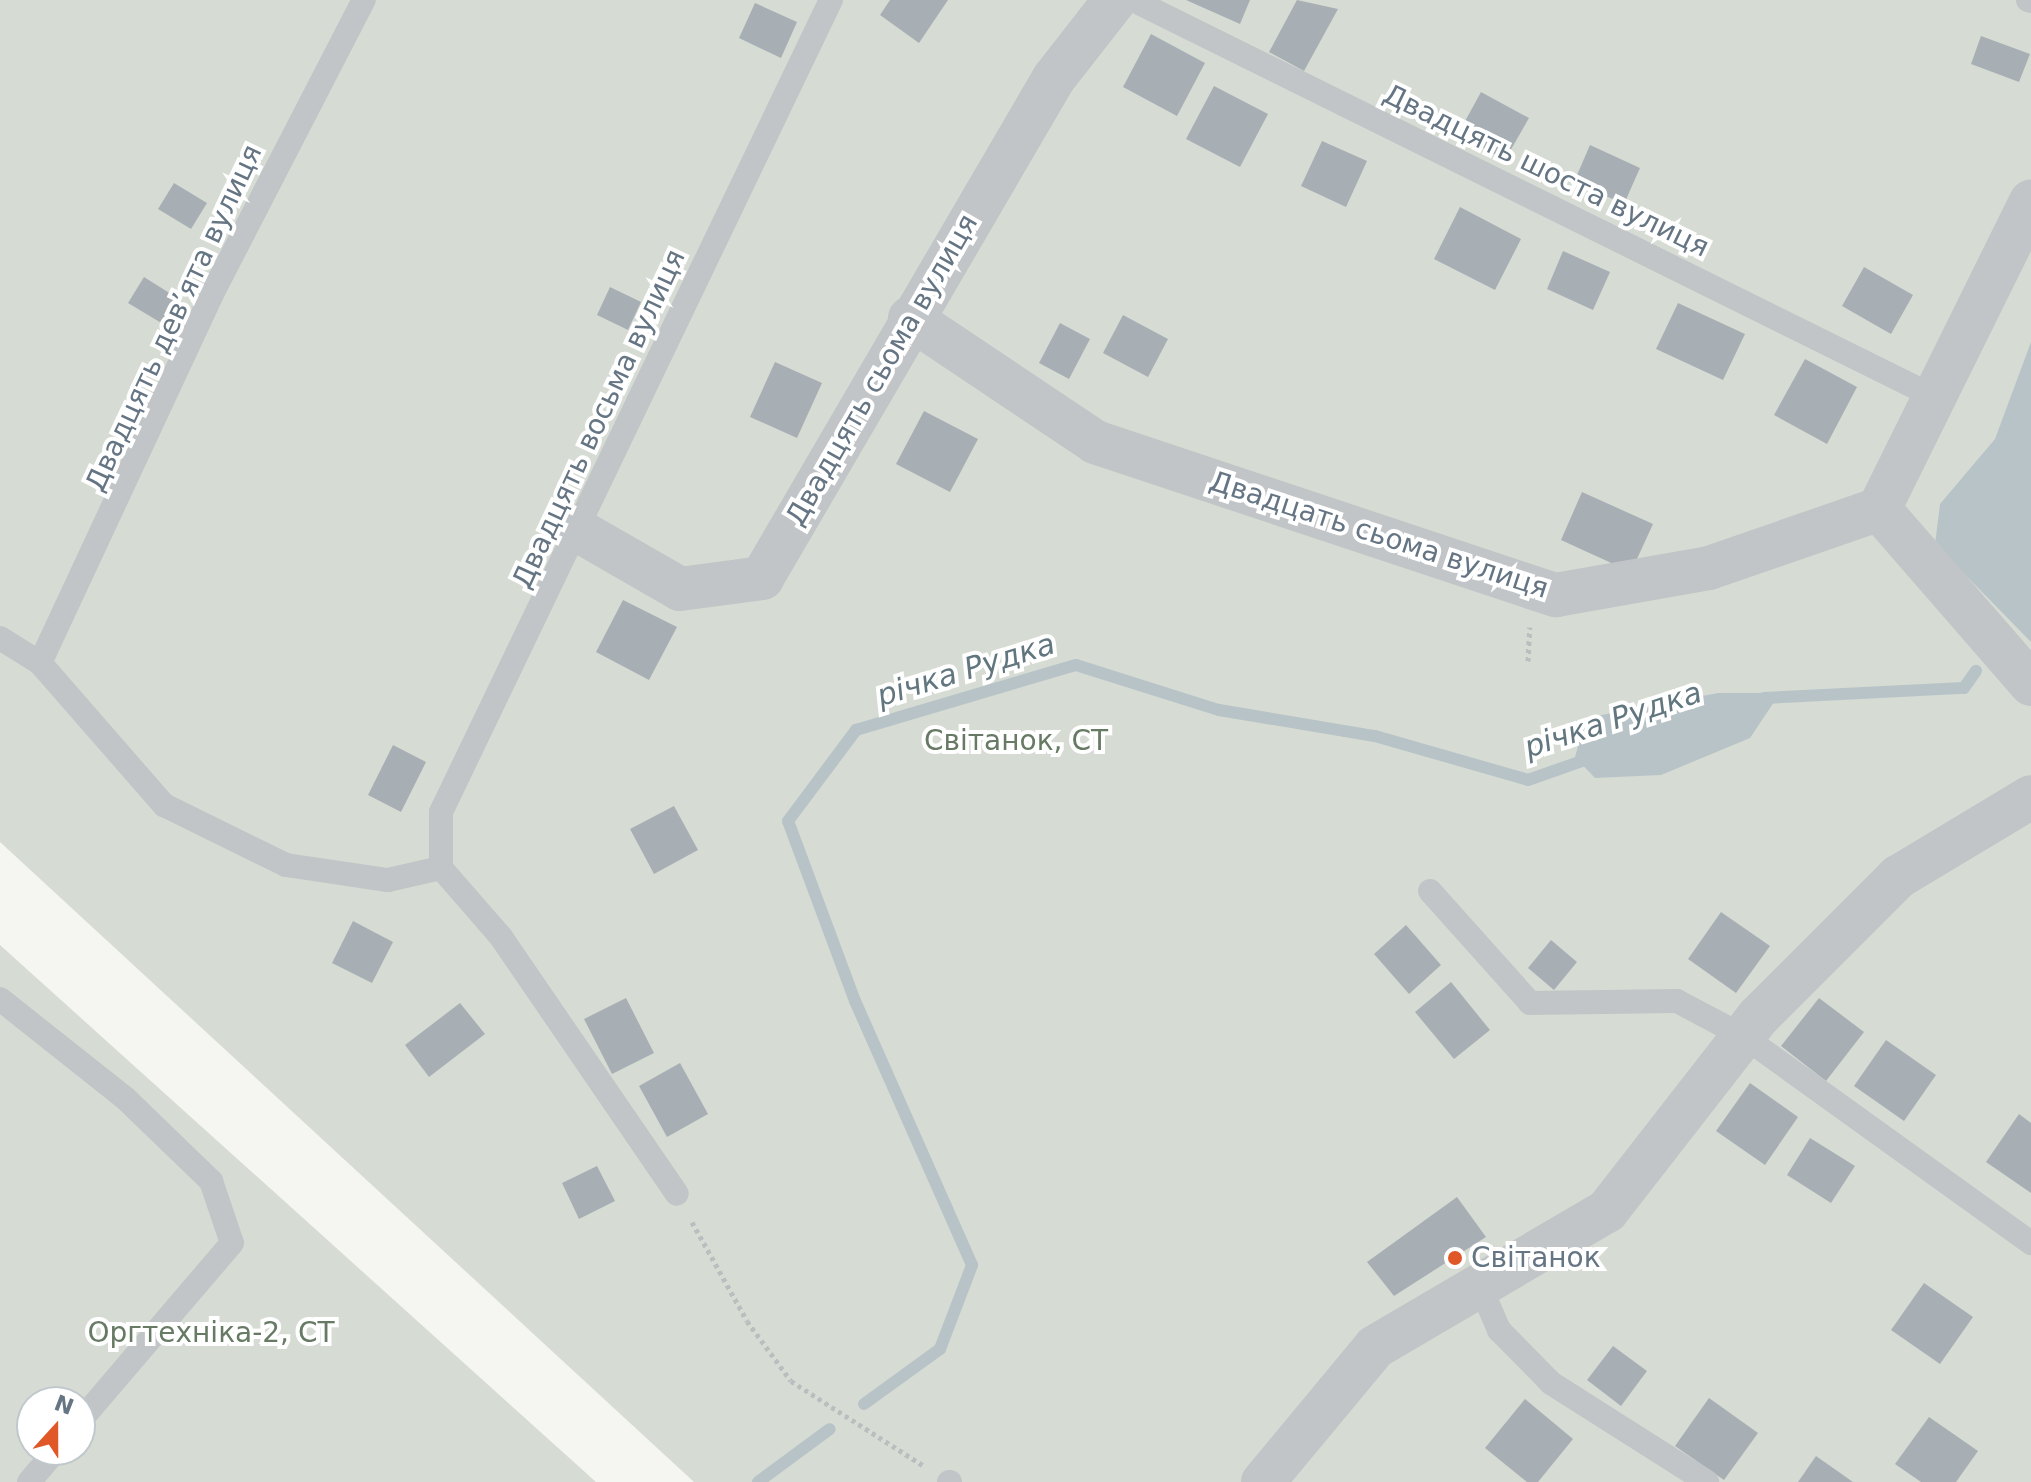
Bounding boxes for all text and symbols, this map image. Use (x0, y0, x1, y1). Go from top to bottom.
street label: Двадцять шоста вулиця (1378, 77, 1714, 265)
street label: Двадцять дев’ята вулиця (79, 139, 269, 497)
street label: Двадцять сьома вулиця (779, 208, 985, 532)
street label: Двадцять восьма вулиця (506, 244, 692, 594)
street label: Двадцать сьома вулиця (1205, 464, 1553, 606)
water label: річка Рудка (873, 626, 1059, 714)
water label: річка Рудка (1520, 674, 1706, 766)
park label: Світанок, СТ (924, 724, 1108, 758)
place label: Світанок (1471, 1241, 1601, 1275)
marker: Світанок (1446, 1249, 1464, 1267)
park label: Оргтехніка-2, СТ (87, 1316, 335, 1350)
north arrow (16, 1386, 96, 1466)
text: N (51, 1390, 77, 1420)

